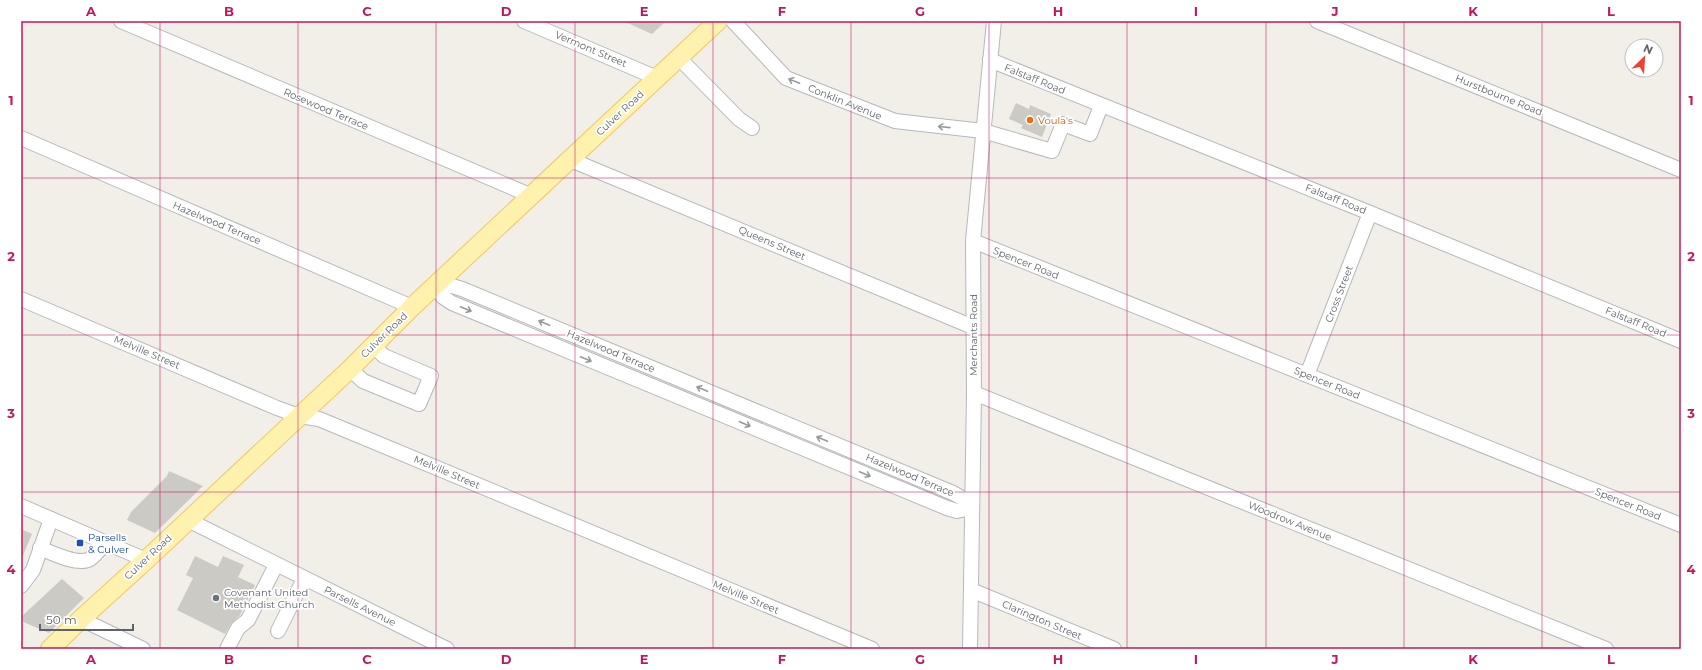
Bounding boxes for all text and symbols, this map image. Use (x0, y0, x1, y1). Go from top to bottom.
text: A (85, 3, 97, 19)
text: B (224, 3, 234, 19)
text: C (362, 3, 372, 19)
text: D (501, 3, 512, 19)
text: E (640, 3, 649, 19)
text: F (778, 3, 786, 19)
text: G (915, 3, 925, 19)
text: H (1053, 3, 1063, 19)
text: I (1194, 3, 1198, 19)
text: J (1330, 3, 1339, 19)
text: K (1468, 3, 1478, 19)
text: L (1607, 3, 1615, 19)
street label: Vermont Street (553, 28, 629, 70)
north arrow (1624, 38, 1664, 78)
text: N (1641, 41, 1655, 57)
street label: Falstaff Road (1002, 61, 1068, 97)
street label: Hurstbourne Road (1453, 72, 1545, 118)
one-way arrow (789, 77, 801, 85)
street label: Conklin Avenue (806, 81, 884, 123)
street label: Rosewood Terrace (282, 85, 370, 133)
street label: Culver Road (593, 88, 647, 138)
text: 1 (8, 92, 14, 108)
text: 1 (1688, 92, 1694, 108)
place label: Voula's (1038, 114, 1073, 127)
marker: Voula's (1025, 115, 1035, 125)
one-way arrow (938, 123, 951, 131)
street label: Falstaff Road (1303, 181, 1369, 217)
street label: Hazelwood Terrace (171, 199, 263, 247)
street label: Queens Street (736, 223, 808, 263)
street label: Spencer Road (991, 244, 1061, 282)
text: 2 (7, 248, 15, 264)
text: 2 (1687, 248, 1695, 264)
street label: Cross Street (1322, 264, 1356, 324)
street label: Merchants Road (967, 294, 980, 376)
street label: Falstaff Road (1603, 304, 1669, 340)
one-way arrow (459, 305, 471, 313)
street label: Culver Road (358, 309, 410, 361)
one-way arrow (538, 318, 550, 326)
street label: Hazelwood Terrace (565, 327, 657, 375)
street label: Melville Street (112, 332, 182, 372)
one-way arrow (580, 355, 592, 363)
street label: Spencer Road (1292, 364, 1362, 402)
one-way arrow (697, 385, 709, 392)
text: 3 (6, 405, 15, 421)
text: 3 (1686, 405, 1695, 421)
one-way arrow (738, 421, 750, 429)
one-way arrow (817, 435, 829, 442)
street label: Hazelwood Terrace (864, 451, 956, 499)
street label: Melville Street (412, 452, 482, 492)
one-way arrow (859, 471, 871, 479)
street label: Spencer Road (1593, 485, 1663, 523)
street label: Woodrow Avenue (1246, 498, 1334, 544)
place label: Parsells & Culver (88, 531, 129, 556)
street label: Culver Road (121, 532, 175, 582)
marker: Parsells & Culver (75, 538, 85, 548)
text: 4 (7, 561, 16, 577)
text: 4 (1687, 561, 1696, 577)
street label: Melville Street (711, 577, 781, 617)
street label: Parsells Avenue (322, 583, 398, 629)
place label: Covenant United Methodist Church (224, 586, 314, 611)
marker: Covenant United Methodist Church (211, 593, 221, 603)
street label: Clarington Street (1000, 597, 1084, 643)
scale bar (40, 606, 133, 632)
text: 50 m (46, 612, 77, 627)
text: A (85, 651, 97, 667)
text: B (224, 651, 234, 667)
text: C (362, 651, 372, 667)
text: D (501, 651, 512, 667)
text: E (640, 651, 649, 667)
text: F (778, 651, 786, 667)
text: G (915, 651, 925, 667)
text: H (1053, 651, 1063, 667)
text: I (1194, 651, 1198, 667)
text: J (1330, 651, 1339, 667)
text: K (1468, 651, 1478, 667)
text: L (1607, 651, 1615, 667)

